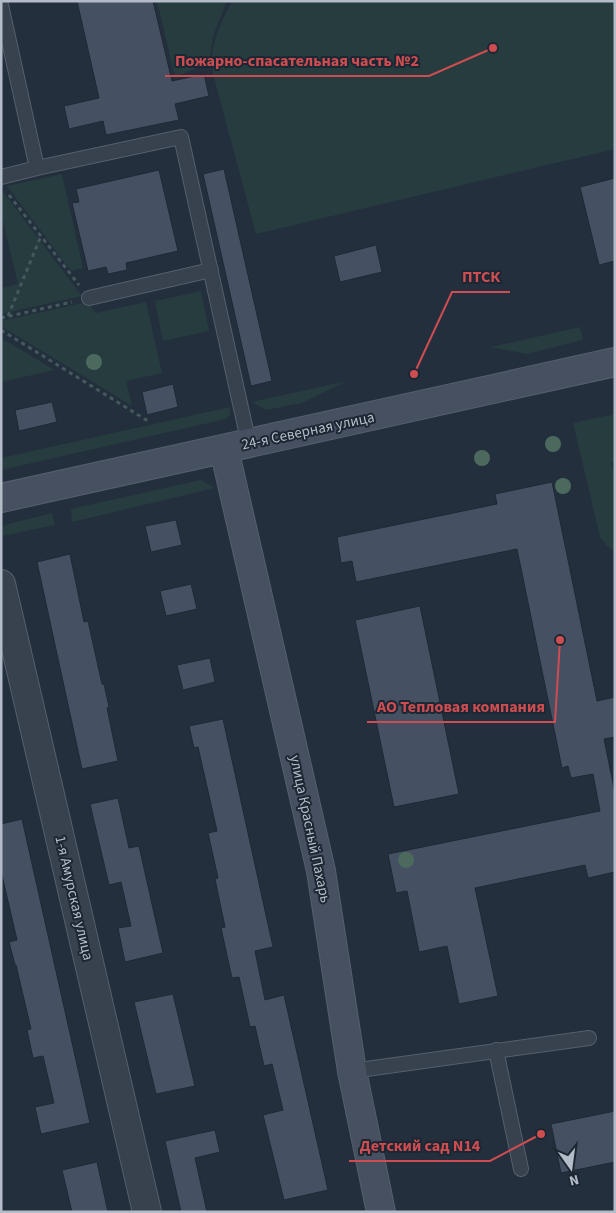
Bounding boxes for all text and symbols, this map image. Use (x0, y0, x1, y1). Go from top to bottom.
callout: Пожарно-спасательная часть №2 (165, 45, 429, 76)
text: Пожарно-спасательная часть №2 (175, 50, 419, 72)
callout: ПТСК (452, 261, 510, 292)
text: ПТСК (462, 266, 500, 288)
street label: 24-я Северная улица (240, 407, 376, 455)
callout: АО Тепловая компания (367, 691, 555, 722)
text: АО Тепловая компания (376, 696, 545, 718)
street label: улица Красный Пахарь (284, 753, 336, 905)
street label: 1-я Амурская улица (49, 834, 99, 962)
callout: Детский сад N14 (349, 1130, 490, 1161)
text: Детский сад N14 (360, 1135, 481, 1157)
north arrow (546, 1143, 596, 1193)
text: N (567, 1169, 581, 1190)

